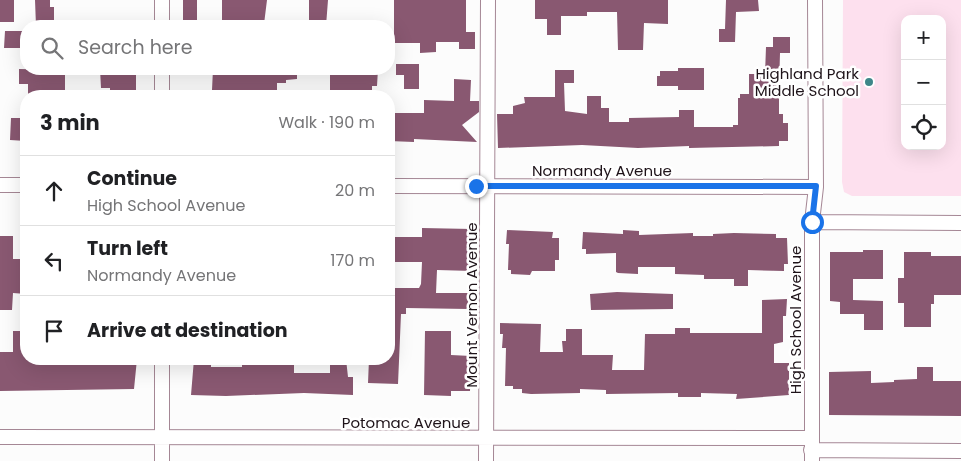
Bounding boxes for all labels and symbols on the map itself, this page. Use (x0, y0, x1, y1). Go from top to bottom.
place label: Highland Park Middle School (755, 63, 859, 101)
marker: Highland Park Middle School (863, 76, 875, 88)
street label: Normandy Avenue (532, 160, 672, 181)
route end (465, 175, 488, 198)
route start (801, 211, 824, 234)
street label: Mount Vernon Avenue (461, 222, 482, 388)
street label: High School Avenue (785, 246, 806, 394)
street label: Potomac Avenue (342, 412, 470, 433)

